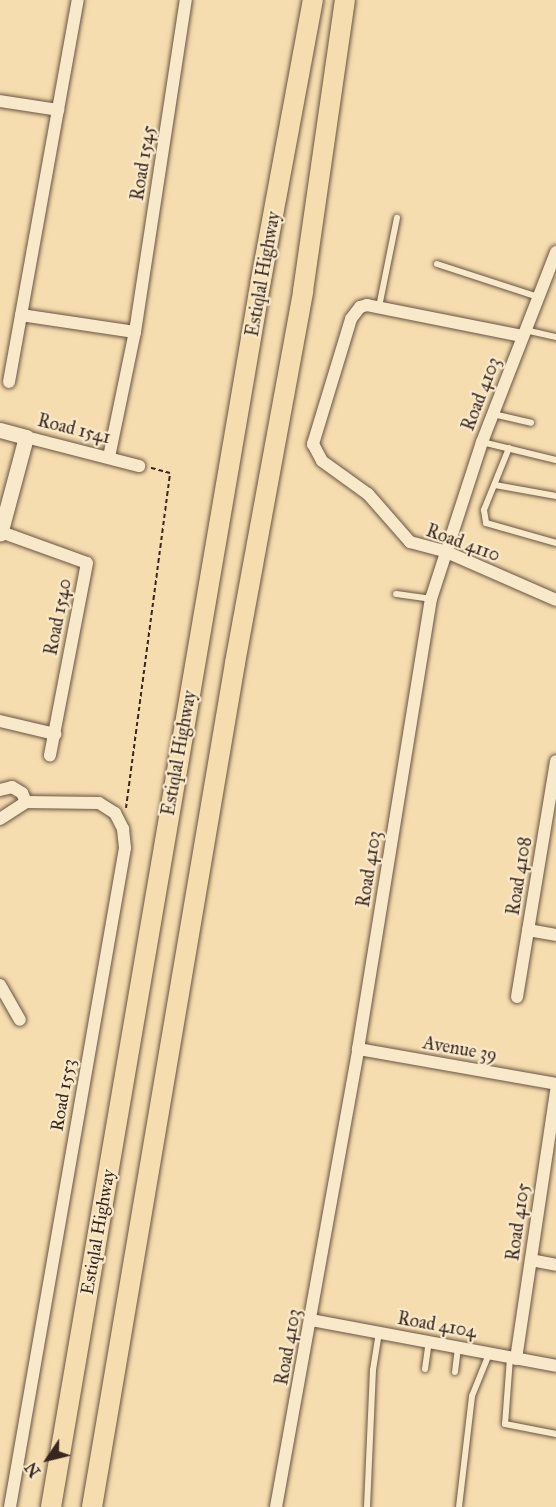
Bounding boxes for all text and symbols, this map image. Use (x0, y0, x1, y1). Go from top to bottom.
street label: Road 1545 (126, 124, 160, 202)
street label: Estiqlal Highway (241, 210, 285, 338)
street label: Road 4103 (457, 354, 505, 434)
street label: Road 1541 (35, 410, 113, 448)
street label: Road 4110 (423, 520, 503, 566)
street label: Road 1540 (40, 577, 76, 657)
street label: Estiqlal Highway (157, 689, 201, 817)
street label: Road 4103 (352, 829, 386, 909)
street label: Road 4108 (502, 835, 536, 917)
street label: Avenue 39 (421, 1032, 499, 1066)
street label: Road 1553 (46, 1057, 80, 1133)
street label: Estiqlal Highway (76, 1168, 120, 1296)
street label: Road 4105 (502, 1182, 534, 1262)
street label: Road 4103 (271, 1307, 305, 1387)
street label: Road 4104 (396, 1307, 478, 1343)
north arrow (18, 1429, 78, 1489)
text: N (21, 1459, 45, 1481)

